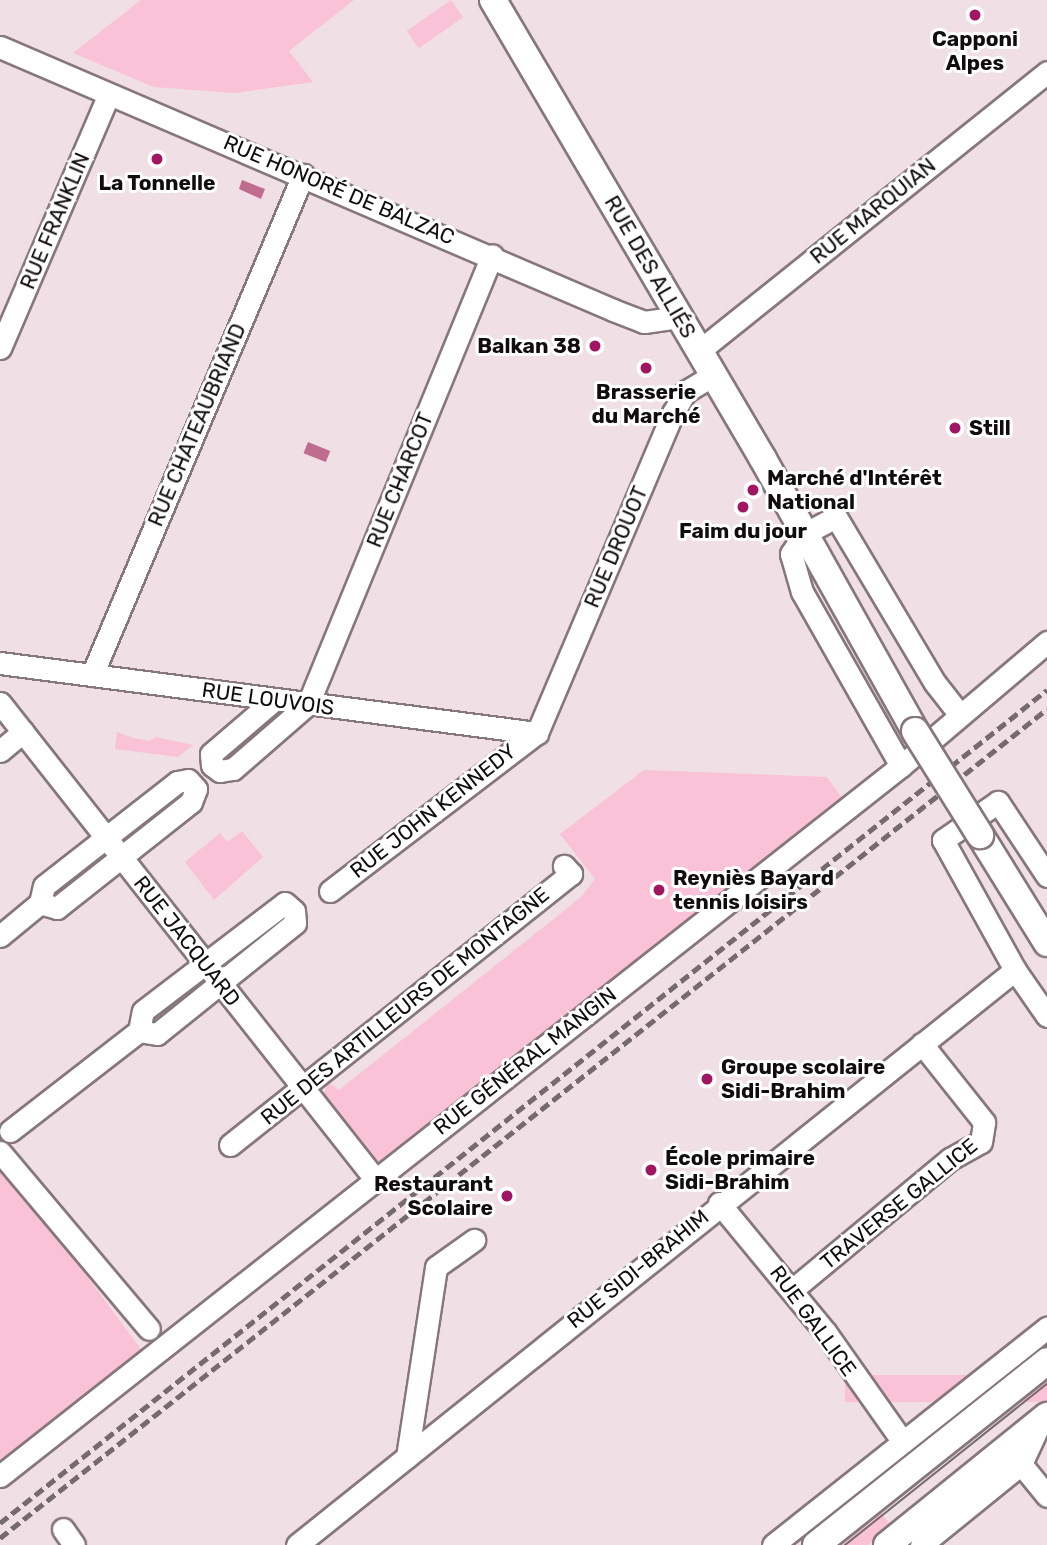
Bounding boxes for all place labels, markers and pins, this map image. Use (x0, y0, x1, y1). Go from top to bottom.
marker: Capponi Alpes (967, 7, 983, 23)
place label: Capponi Alpes (932, 26, 1018, 76)
marker: La Tonnelle (149, 151, 165, 167)
place label: La Tonnelle (98, 170, 216, 196)
place label: Balkan 38 (477, 333, 581, 359)
marker: Balkan 38 (587, 338, 603, 354)
marker: Brasserie du Marché (638, 360, 654, 376)
place label: Brasserie du Marché (592, 379, 700, 429)
place label: Still (969, 415, 1011, 441)
marker: Still (947, 420, 963, 436)
place label: Marché d'Intérêt National (767, 465, 942, 515)
marker: Marché d'Intérêt National (745, 482, 761, 498)
marker: Faim du jour (735, 499, 751, 515)
place label: Faim du jour (679, 518, 807, 544)
place label: Reyniès Bayard tennis loisirs (673, 865, 834, 915)
marker: Reyniès Bayard tennis loisirs (651, 882, 667, 898)
place label: Groupe scolaire Sidi-Brahim (721, 1054, 885, 1104)
marker: Groupe scolaire Sidi-Brahim (699, 1071, 715, 1087)
place label: École primaire Sidi-Brahim (665, 1145, 815, 1195)
marker: École primaire Sidi-Brahim (643, 1162, 659, 1178)
place label: Restaurant Scolaire (374, 1171, 493, 1221)
marker: Restaurant Scolaire (499, 1188, 515, 1204)

